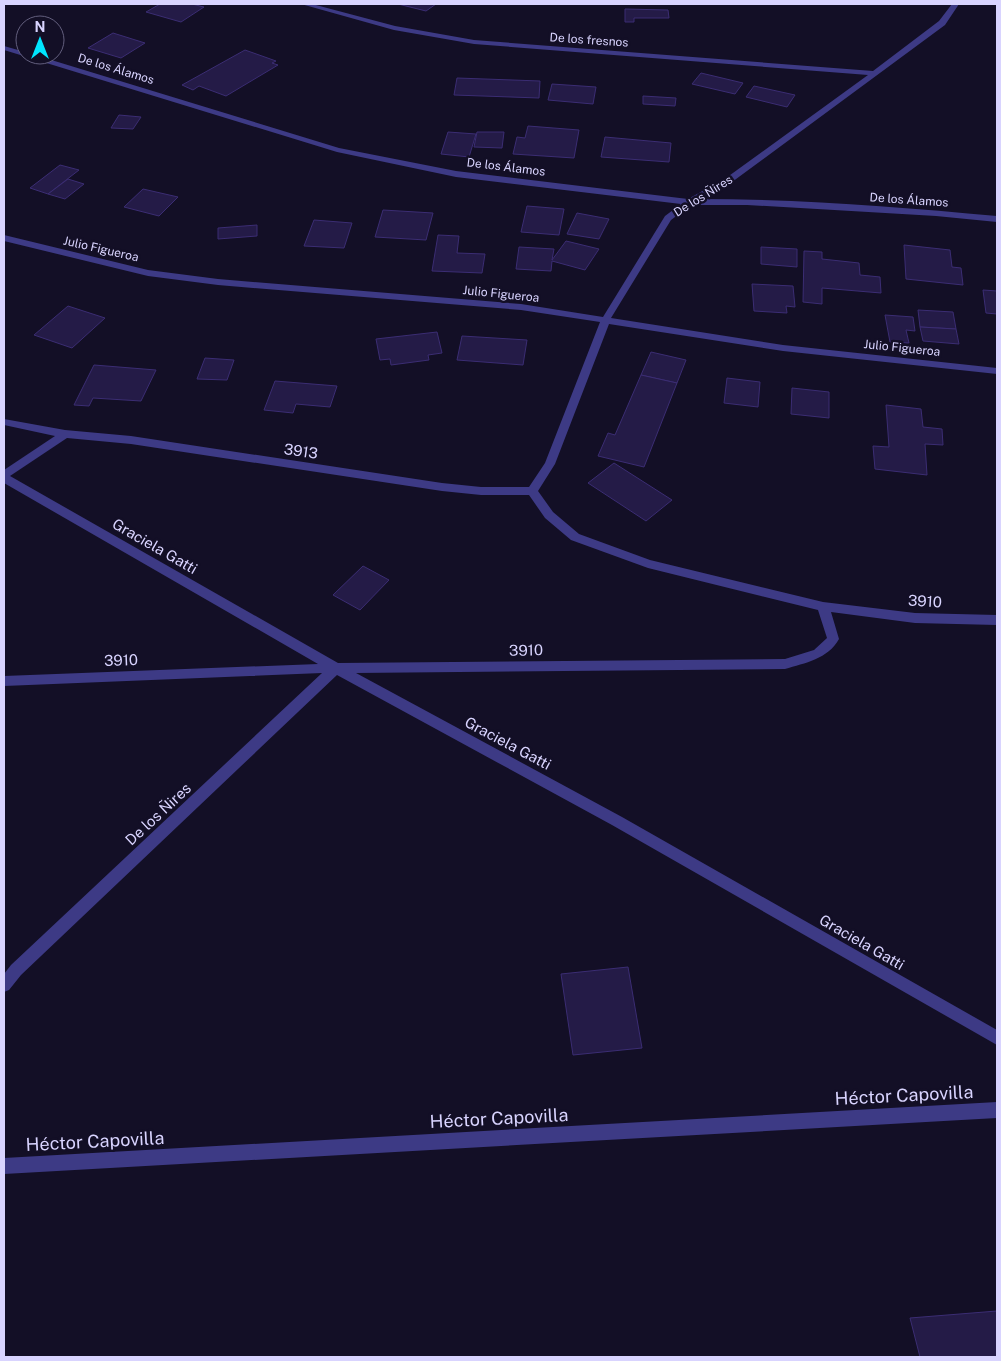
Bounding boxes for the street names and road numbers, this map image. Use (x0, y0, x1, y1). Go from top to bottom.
street label: De los fresnos (549, 30, 629, 50)
street label: De los Álamos (76, 51, 156, 87)
street label: De los Álamos (466, 155, 546, 179)
street label: De los Ñires (671, 172, 735, 220)
street label: De los Álamos (869, 190, 949, 210)
street label: Julio Figueroa (62, 234, 140, 264)
street label: Julio Figueroa (462, 283, 540, 305)
street label: Julio Figueroa (863, 337, 941, 359)
street label: 3913 (283, 440, 319, 462)
street label: Graciela Gatti (110, 515, 200, 577)
street label: 3910 (908, 592, 942, 610)
street label: 3910 (509, 641, 543, 659)
street label: 3910 (104, 651, 138, 669)
street label: Graciela Gatti (462, 713, 554, 773)
street label: De los Ñires (122, 779, 194, 849)
street label: Graciela Gatti (817, 911, 907, 973)
street label: Héctor Capovilla (834, 1081, 974, 1109)
street label: Héctor Capovilla (429, 1104, 569, 1132)
street label: Héctor Capovilla (25, 1127, 165, 1155)

